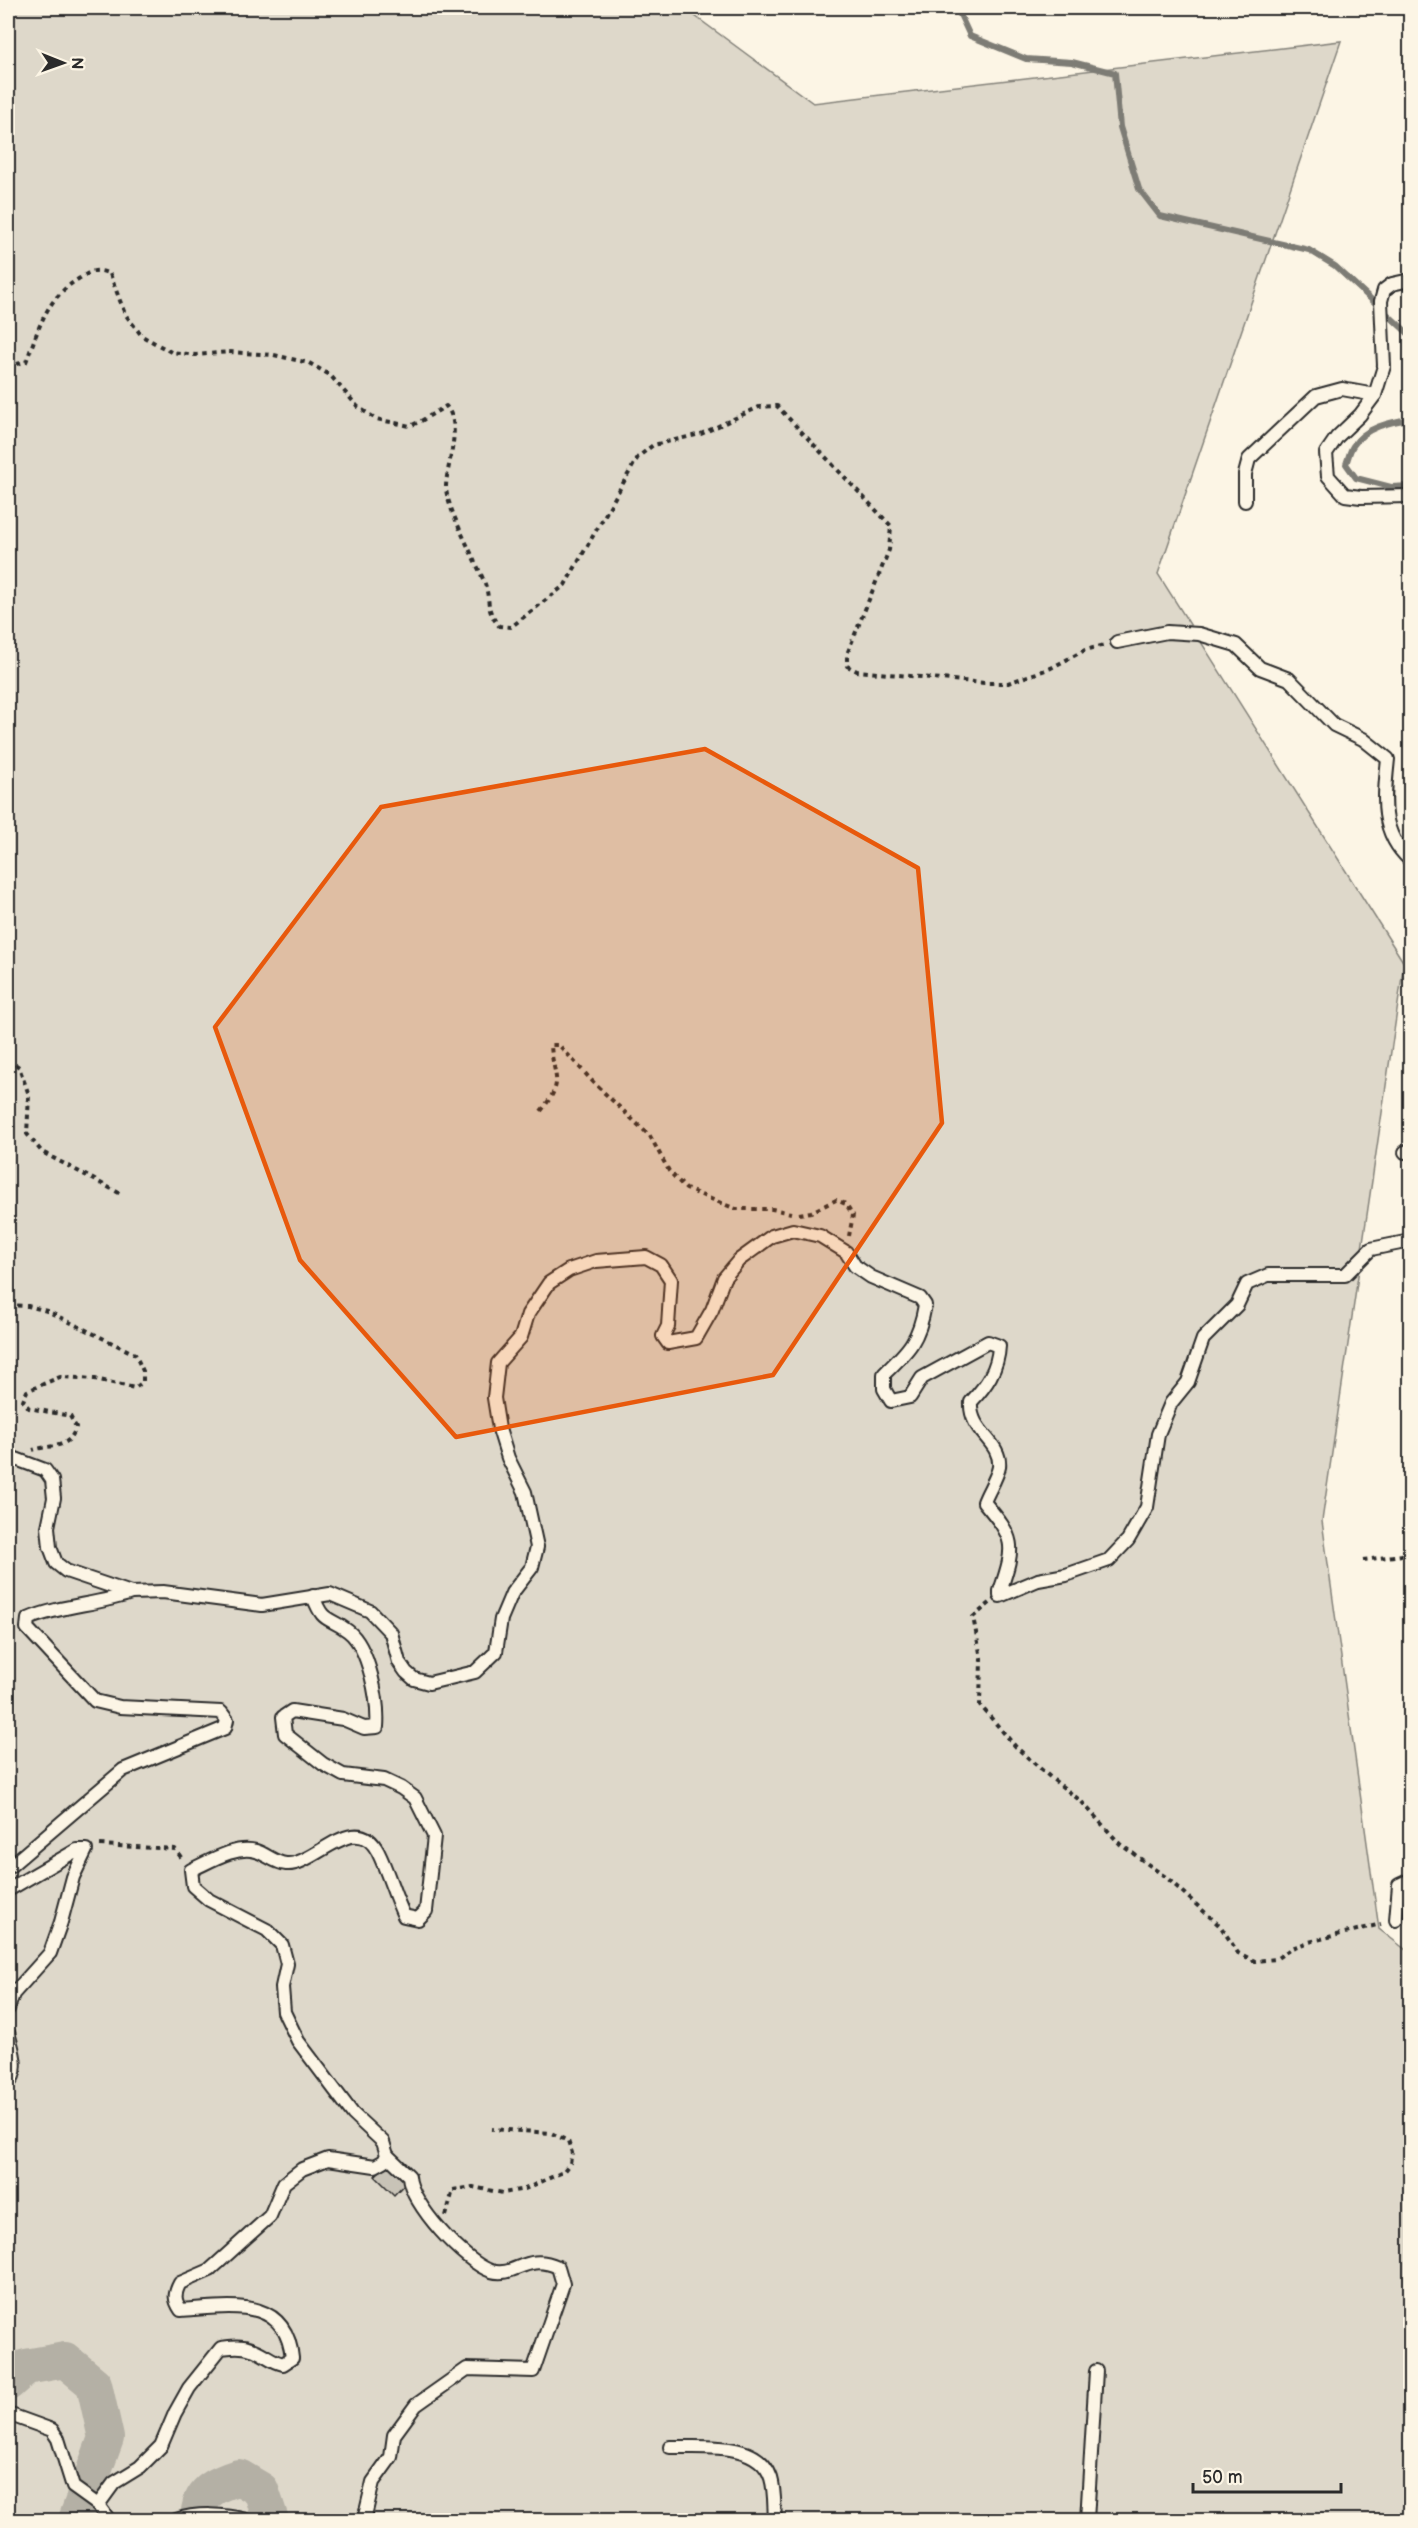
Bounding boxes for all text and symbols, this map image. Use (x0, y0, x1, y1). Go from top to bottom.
north arrow (33, 33, 93, 93)
text: N (67, 57, 86, 69)
scale bar (1193, 2456, 1342, 2494)
text: 50 m (1202, 2467, 1243, 2488)

